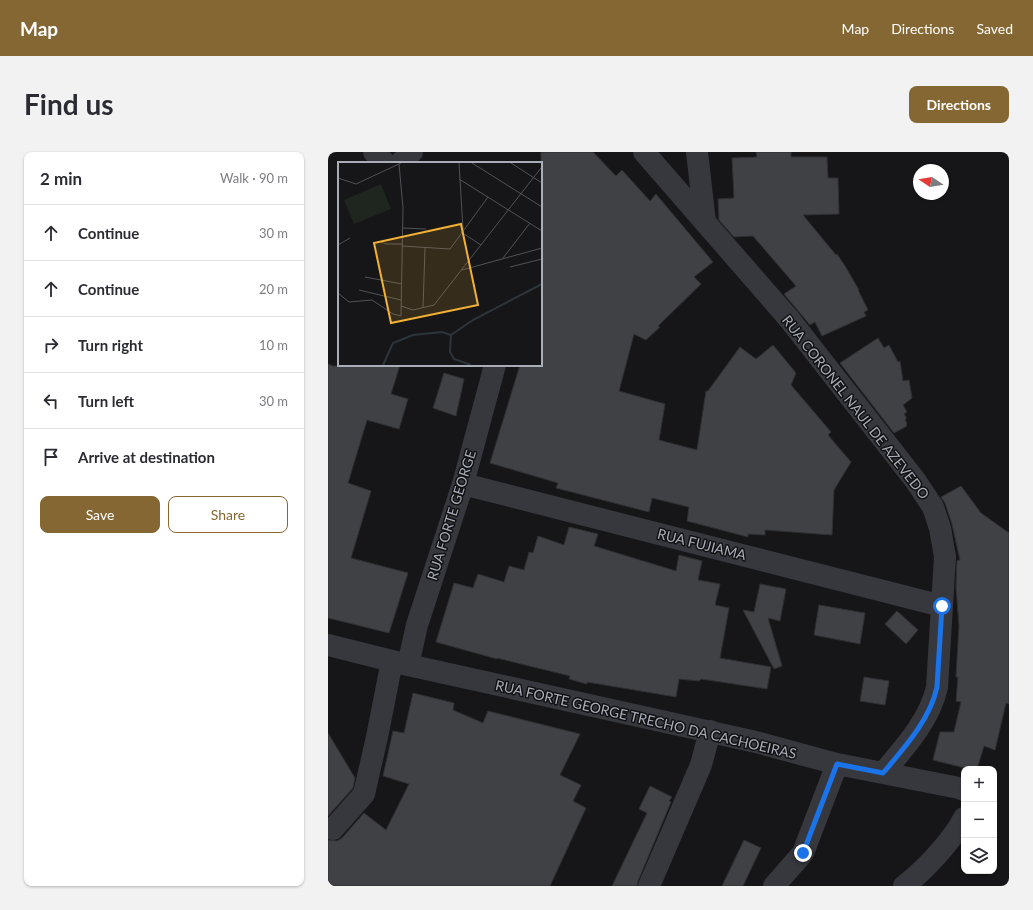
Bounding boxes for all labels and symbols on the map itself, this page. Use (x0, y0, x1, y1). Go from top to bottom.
inset map (338, 162, 542, 366)
north arrow (913, 164, 949, 200)
street label: RUA CORONEL NAUL DE AZEVEDO (779, 312, 933, 502)
street label: RUA FORTE GEORGE (423, 448, 479, 582)
street label: RUA FUJIAMA (656, 525, 749, 563)
route start (933, 597, 951, 615)
street label: RUA FORTE GEORGE TRECHO DA CACHOEIRAS (494, 676, 798, 762)
route end (794, 844, 812, 862)

